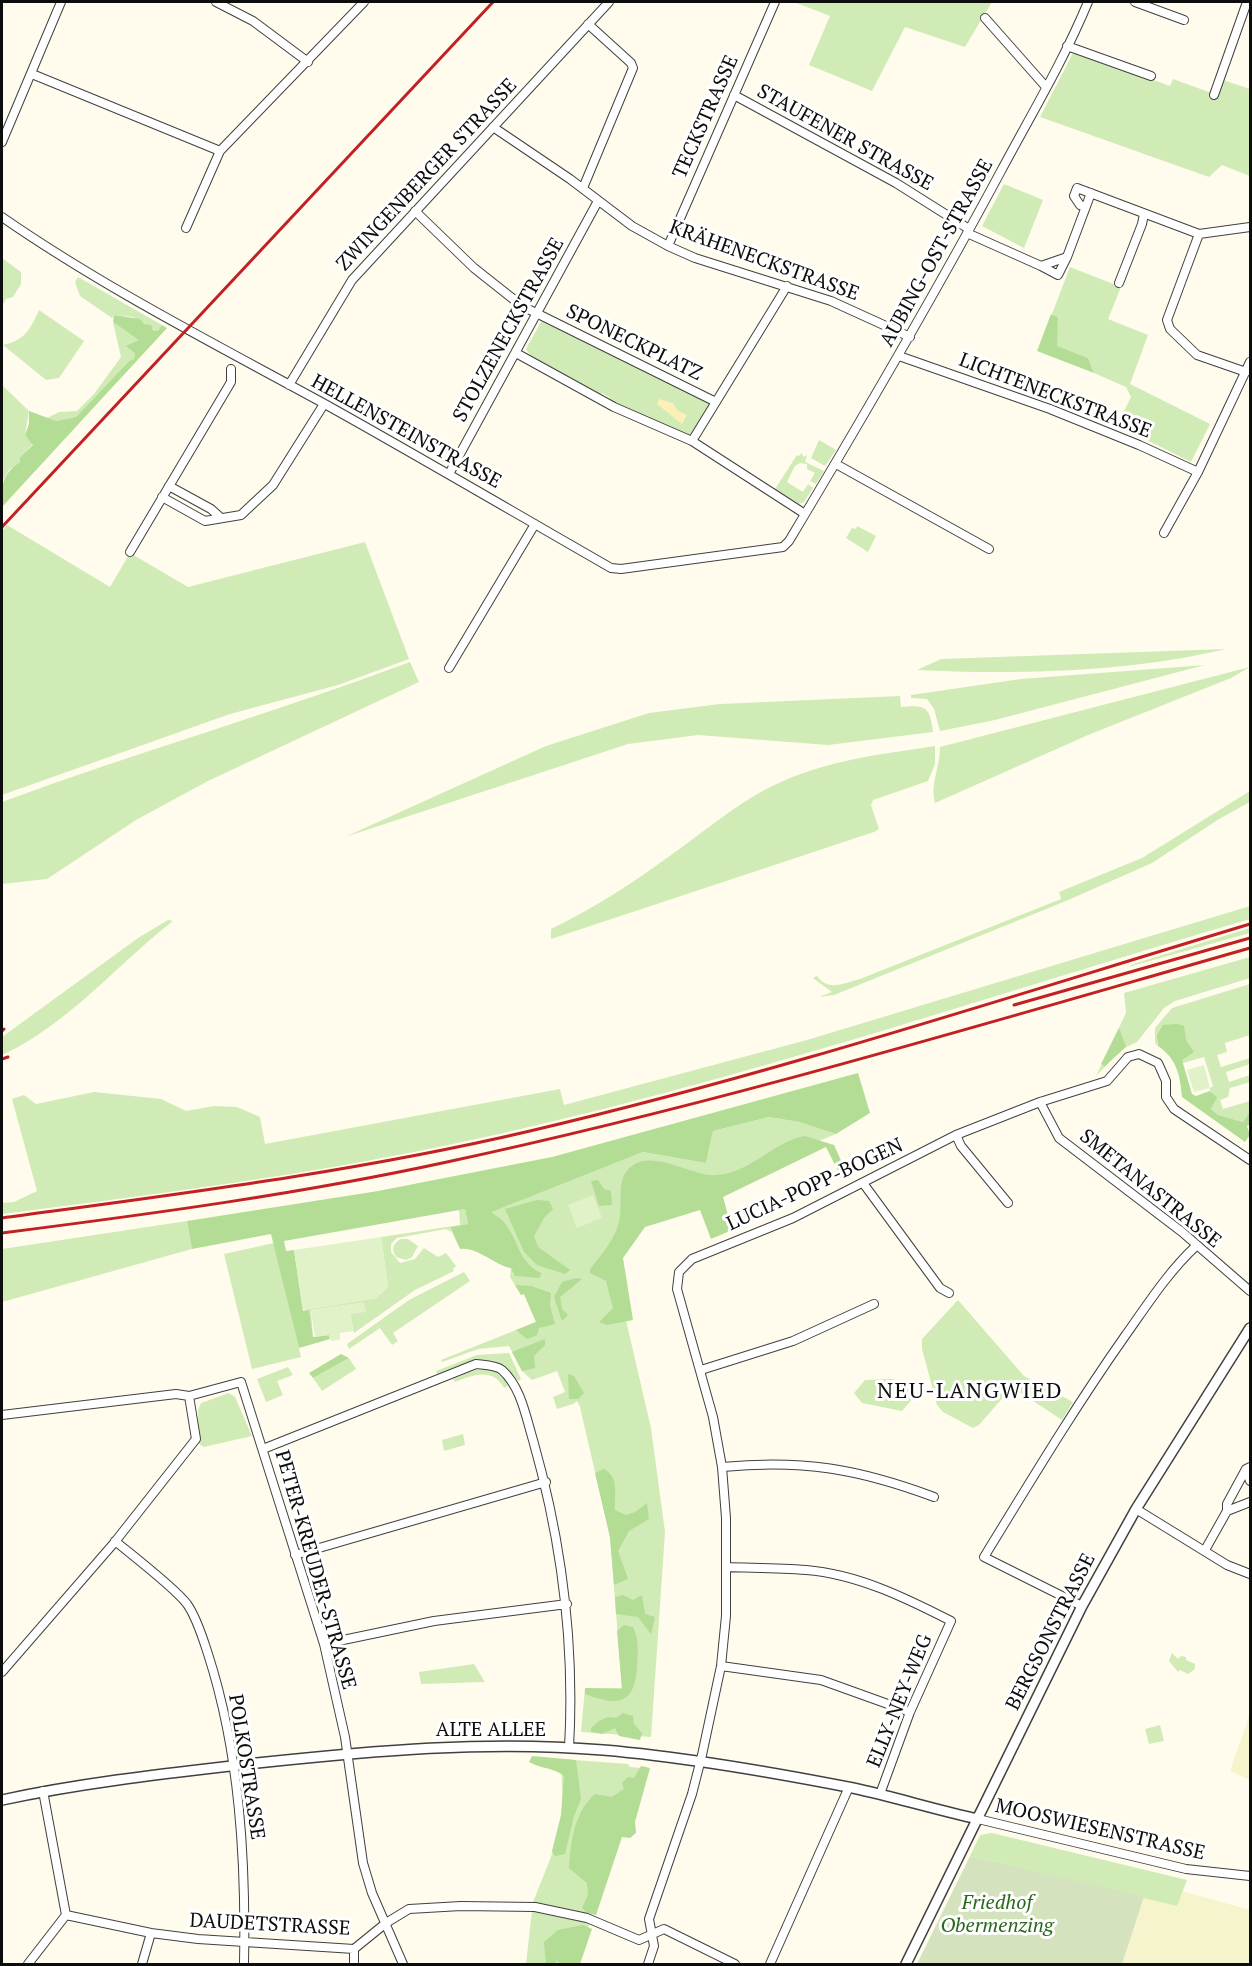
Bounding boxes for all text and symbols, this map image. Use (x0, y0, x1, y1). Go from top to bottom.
street label: TECKSTRASSE (668, 52, 744, 182)
street label: ZWINGENBERGER STRASSE (332, 74, 522, 276)
street label: STAUFENER STRASSE (753, 80, 937, 196)
street label: AUBING-OST-STRASSE (875, 155, 999, 351)
street label: KRÄHENECKSTRASSE (666, 215, 862, 307)
street label: STOLZENECKSTRASSE (448, 234, 570, 426)
street label: SPONECKPLATZ (562, 300, 706, 386)
street label: LICHTENECKSTRASSE (955, 348, 1155, 444)
street label: HELLENSTEINSTRASSE (307, 370, 505, 494)
street label: SMETANASTRASSE (1074, 1125, 1226, 1253)
street label: LUCIA-POPP-BOGEN (723, 1134, 907, 1236)
district label: NEU-LANGWIED (877, 1379, 1063, 1405)
street label: PETER-KREUDER-STRASSE (269, 1448, 361, 1692)
street label: BERGSONSTRASSE (1001, 1550, 1101, 1714)
street label: ELLY-NEY-WEG (862, 1631, 938, 1771)
street label: POLKOSTRASSE (223, 1693, 269, 1841)
street label: ALTE ALLEE (436, 1718, 546, 1742)
street label: MOOSWIESENSTRASSE (993, 1794, 1207, 1866)
park label: Friedhof Obermenzing (940, 1891, 1054, 1938)
street label: DAUDETSTRASSE (189, 1909, 351, 1941)

